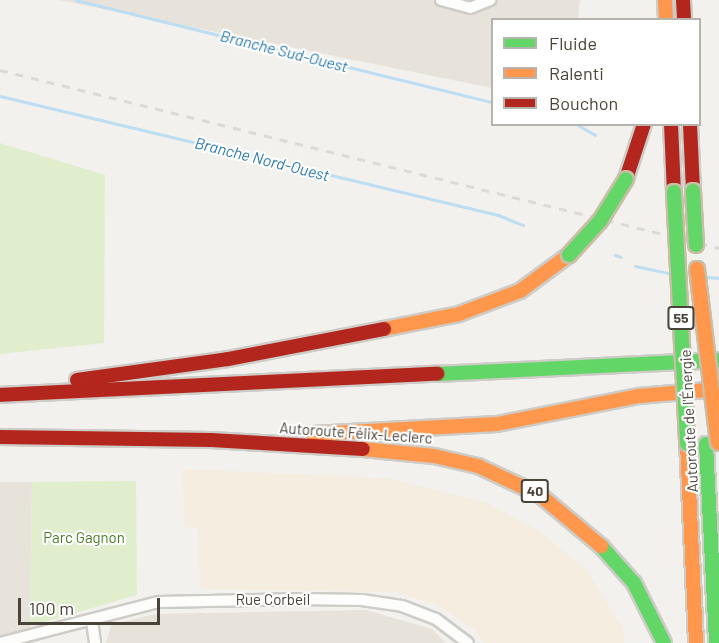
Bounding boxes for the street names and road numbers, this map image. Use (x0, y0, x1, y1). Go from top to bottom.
road number: 55 (666, 307, 696, 329)
street label: Autoroute de l'Énergie (676, 349, 702, 493)
street label: Autoroute Félix-Leclerc (279, 419, 433, 447)
road number: 40 (520, 480, 550, 502)
street label: Rue Corbeil (236, 591, 310, 609)

